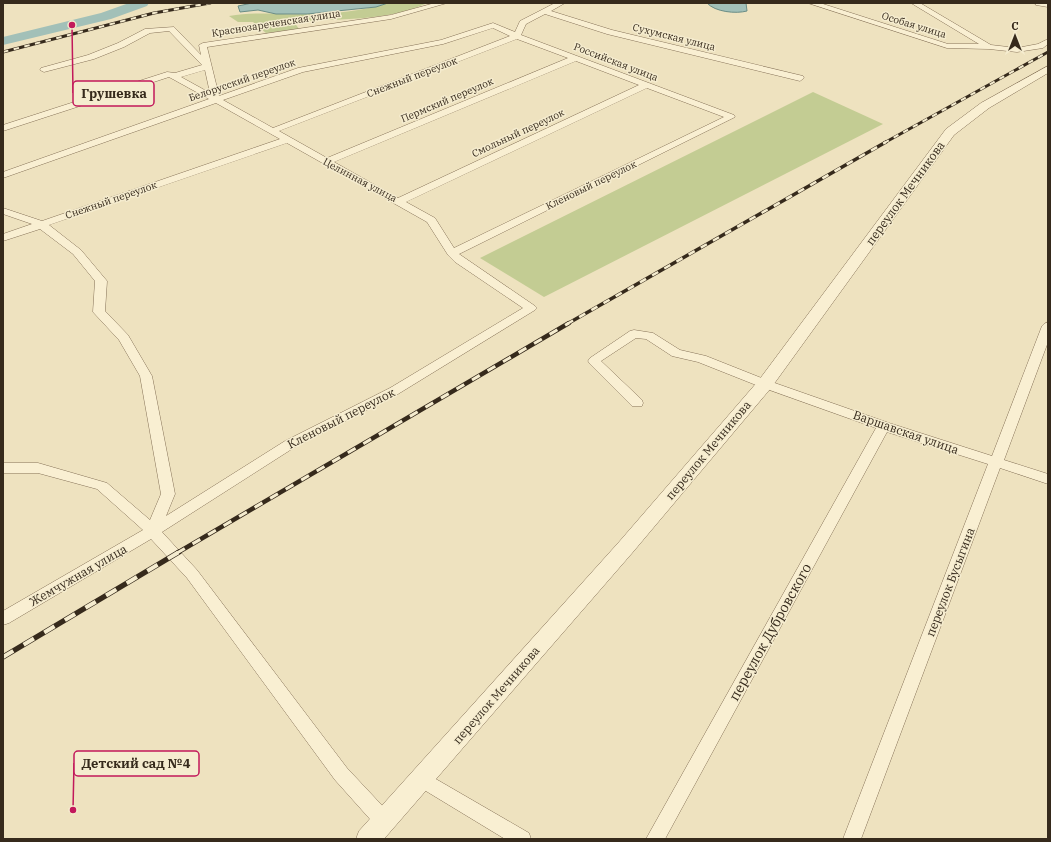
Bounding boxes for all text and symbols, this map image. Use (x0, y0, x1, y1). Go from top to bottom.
street label: Краснозареченская улица (211, 6, 342, 40)
street label: Особая улица (880, 9, 948, 41)
north arrow (995, 16, 1035, 56)
text: С (1011, 19, 1019, 33)
street label: Сухумская улица (631, 20, 717, 54)
street label: Российская улица (572, 40, 661, 84)
street label: Снежный переулок (365, 54, 459, 100)
street label: Белорусский переулок (187, 56, 297, 104)
street label: Пермский переулок (399, 75, 495, 125)
callout: Грушевка (73, 81, 154, 106)
text: Грушевка (81, 85, 147, 102)
street label: Смольный переулок (470, 106, 566, 160)
street label: переулок Мечникова (862, 138, 948, 248)
street label: Целинная улица (321, 155, 400, 205)
street label: Кленовый переулок (544, 157, 639, 213)
street label: Снежный переулок (64, 178, 159, 222)
street label: Кленовый переулок (285, 384, 397, 452)
street label: переулок Мечникова (662, 397, 754, 503)
street label: Варшавская улица (851, 407, 961, 457)
street label: переулок Бусыгина (922, 525, 978, 639)
street label: Жемчужная улица (27, 541, 130, 609)
street label: переулок Дубровского (725, 560, 815, 704)
street label: переулок Мечникова (449, 643, 543, 747)
callout: Детский сад №4 (74, 751, 199, 776)
text: Детский сад №4 (82, 755, 191, 772)

